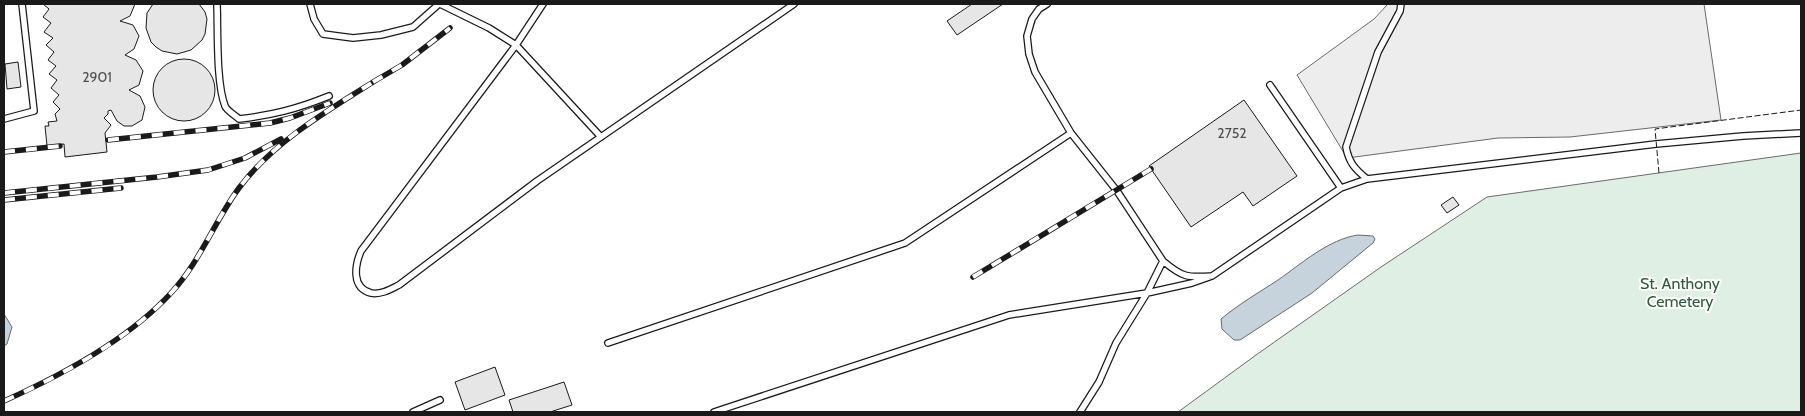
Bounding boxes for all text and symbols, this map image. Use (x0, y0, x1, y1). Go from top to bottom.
house number: 2901 (82, 68, 112, 86)
house number: 2752 (1217, 124, 1247, 142)
park label: St. Anthony Cemetery (1640, 274, 1720, 311)

